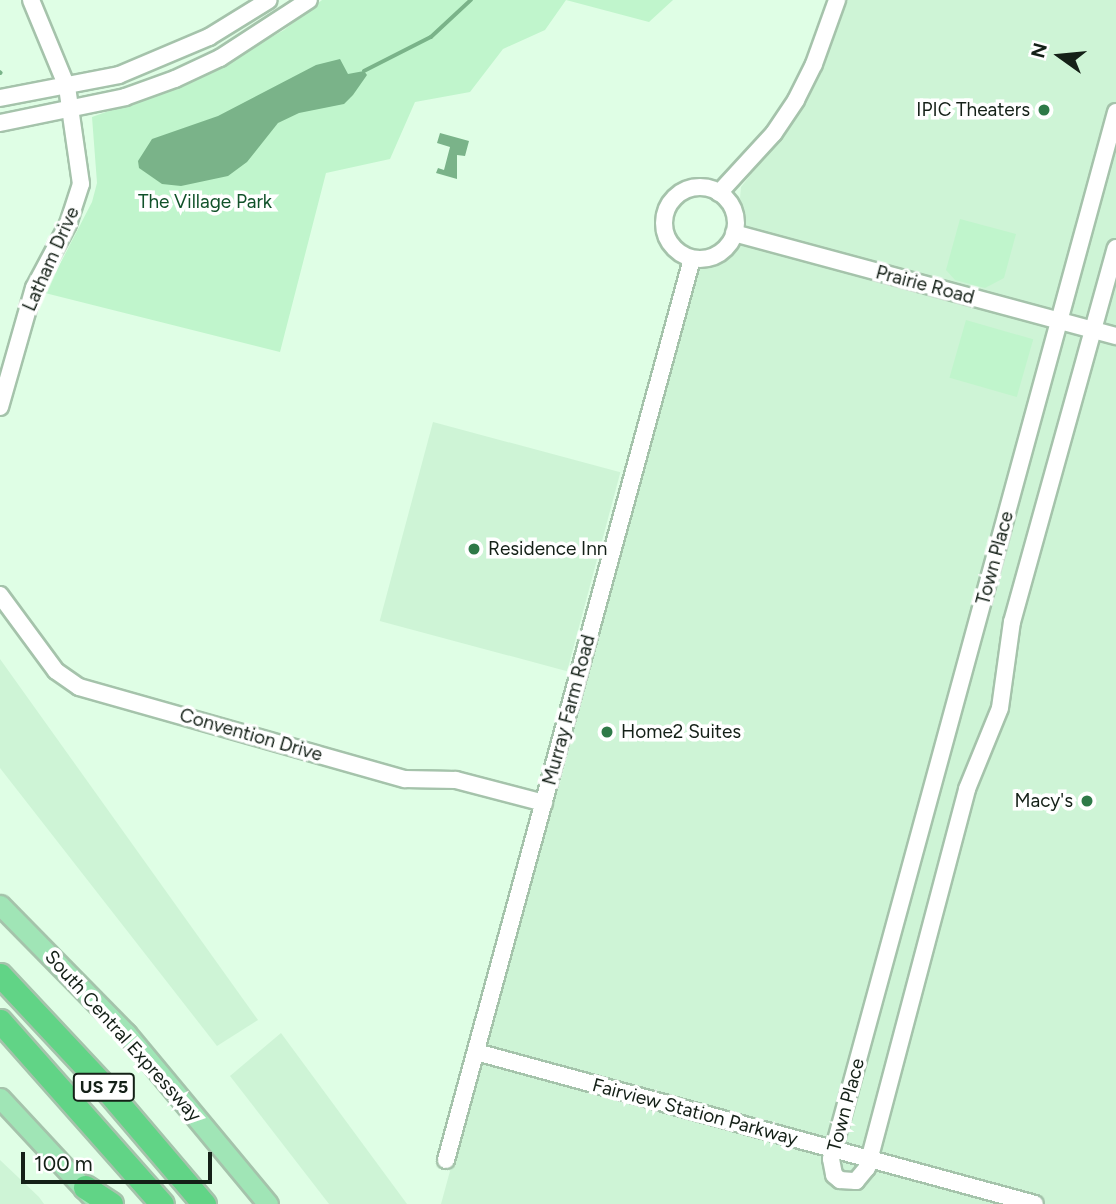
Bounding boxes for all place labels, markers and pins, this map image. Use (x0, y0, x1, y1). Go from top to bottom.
place label: IPIC Theaters (916, 99, 1030, 121)
marker: IPIC Theaters (1036, 102, 1052, 118)
place label: Residence Inn (488, 538, 607, 560)
marker: Residence Inn (466, 541, 482, 557)
place label: Home2 Suites (621, 721, 741, 743)
marker: Home2 Suites (599, 724, 615, 740)
place label: Macy's (1015, 790, 1073, 812)
marker: Macy's (1079, 793, 1095, 809)

